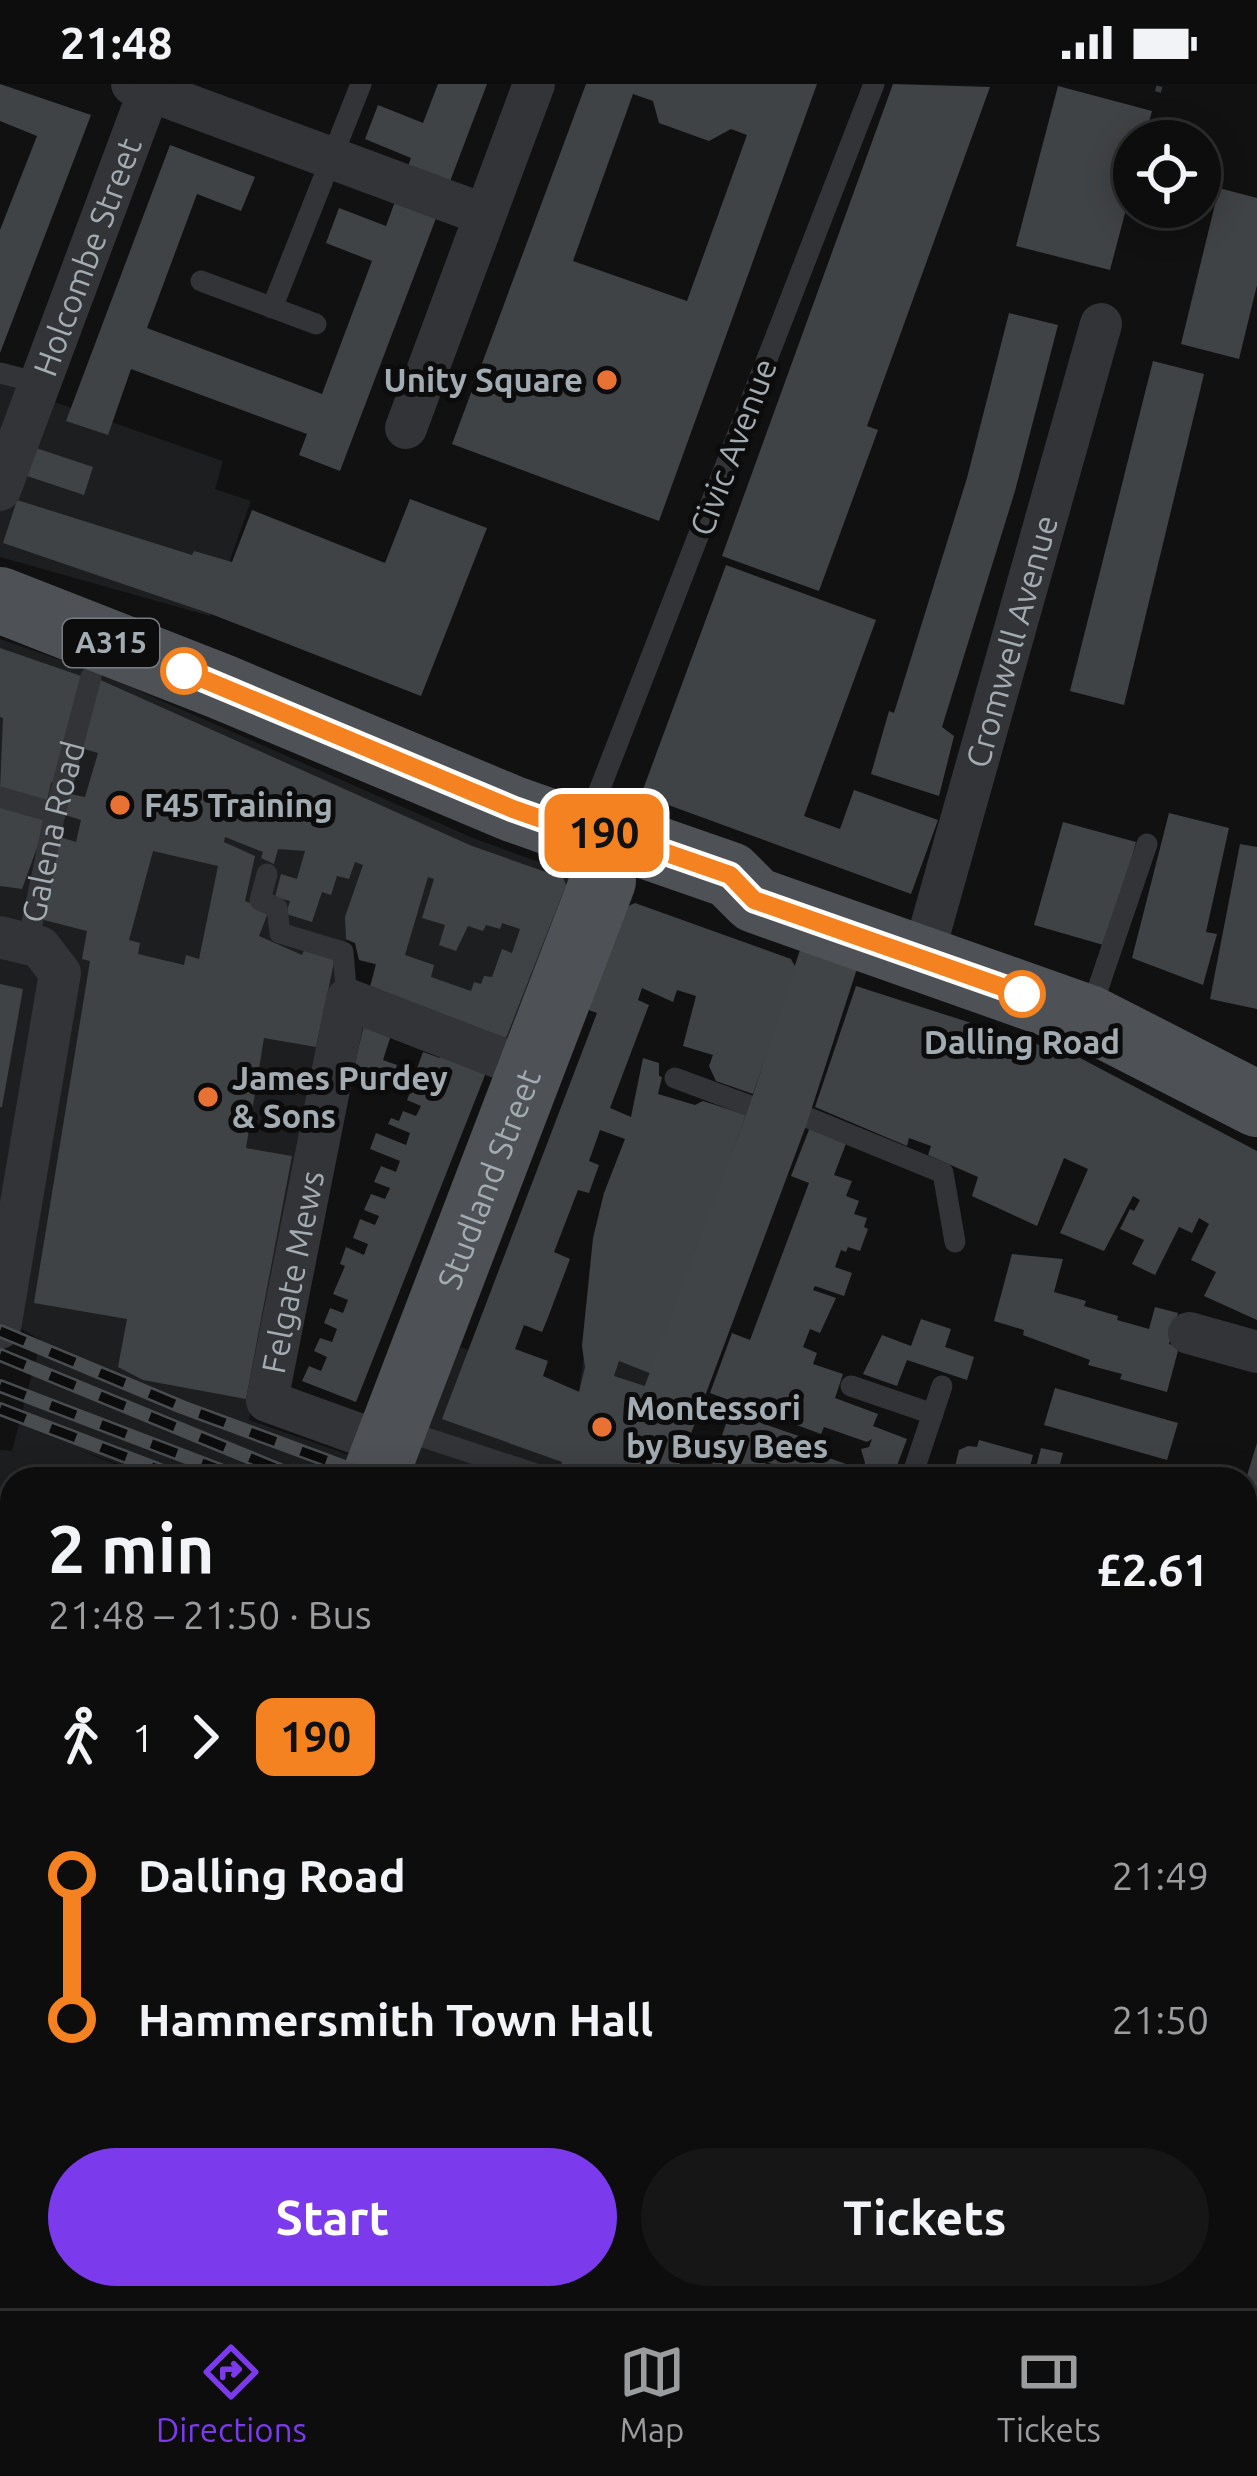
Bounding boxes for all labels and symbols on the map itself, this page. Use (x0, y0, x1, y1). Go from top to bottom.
street label: Holcombe Street (25, 132, 148, 381)
street label: Civic Avenue (682, 353, 783, 540)
place label: Unity Square (384, 361, 583, 398)
marker: Unity Square (594, 367, 620, 393)
street label: Cromwell Avenue (958, 511, 1064, 772)
road number: A315 (63, 619, 159, 667)
unlabelled marker (162, 649, 206, 693)
street label: Galena Road (14, 737, 91, 926)
place label: F45 Training (144, 786, 333, 823)
marker: F45 Training (107, 792, 133, 818)
line badge: 190 (535, 794, 673, 872)
marker: Dalling Road (1000, 972, 1044, 1016)
place label: Dalling Road (924, 1023, 1120, 1060)
place label: James Purdey & Sons (232, 1059, 448, 1134)
street label: Studland Street (430, 1064, 547, 1294)
marker: James Purdey & Sons (195, 1084, 221, 1110)
street label: Felgate Mews (254, 1167, 330, 1376)
place label: Montessori by Busy Bees (626, 1389, 828, 1464)
marker: Montessori by Busy Bees (589, 1414, 615, 1440)

